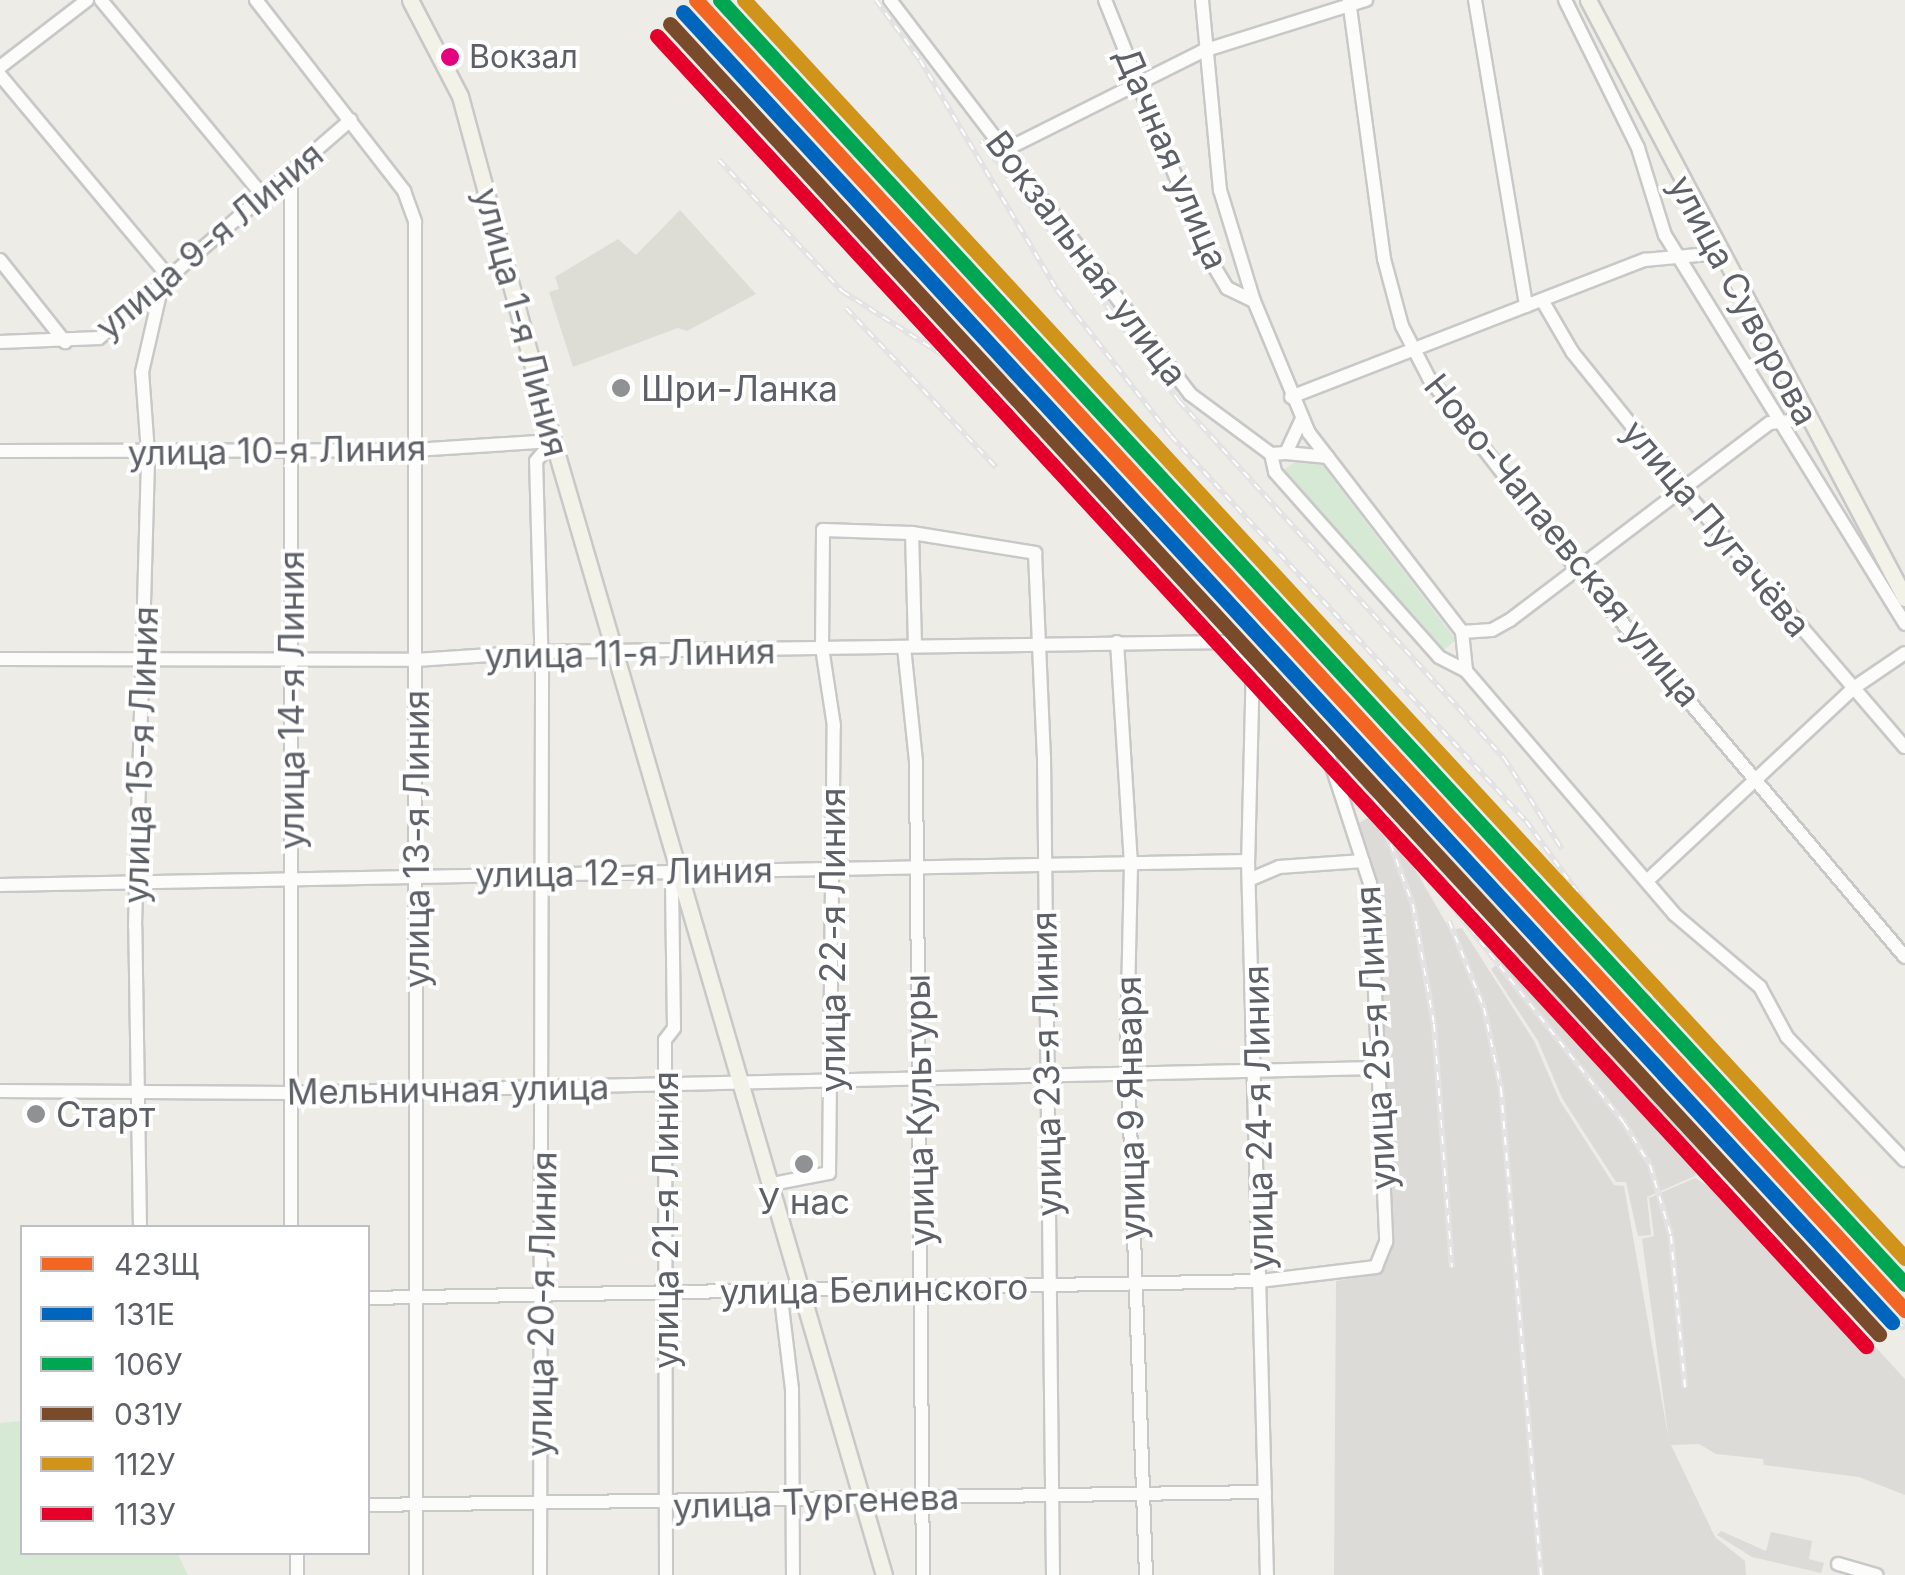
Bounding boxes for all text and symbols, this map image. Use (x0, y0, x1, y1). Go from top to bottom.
place label: Вокзал (469, 38, 578, 76)
street label: Дачная улица (1106, 40, 1238, 276)
marker: Вокзал (440, 47, 460, 67)
street label: Вокзальная улица (978, 122, 1196, 394)
street label: улица 9-я Линия (87, 133, 331, 347)
street label: улица Суворова (1660, 168, 1828, 432)
street label: улица 1-я Линия (466, 183, 578, 461)
street label: Ново-Чапаевская улица (1416, 365, 1710, 715)
place label: Шри-Ланка (641, 367, 838, 409)
marker: Шри-Ланка (610, 377, 632, 399)
street label: улица Пугачёва (1614, 411, 1820, 645)
street label: улица 10-я Линия (127, 426, 427, 474)
street label: улица 14-я Линия (270, 550, 312, 850)
street label: улица 15-я Линия (114, 605, 166, 905)
street label: улица 11-я Линия (484, 629, 776, 677)
street label: улица 13-я Линия (395, 690, 437, 988)
street label: улица 22-я Линия (811, 787, 853, 1093)
street label: улица 12-я Линия (475, 848, 773, 896)
street label: улица 25-я Линия (1346, 885, 1404, 1191)
street label: улица 23-я Линия (1022, 911, 1070, 1217)
street label: улица 24-я Линия (1234, 965, 1282, 1271)
street label: улица Культуры (896, 974, 942, 1246)
street label: улица 9 Января (1107, 975, 1153, 1241)
street label: Мельничная улица (286, 1065, 610, 1113)
street label: улица 21-я Линия (644, 1071, 686, 1369)
place label: Cтарт (56, 1093, 155, 1135)
marker: Cтарт (25, 1103, 47, 1125)
street label: улица 20-я Линия (517, 1151, 565, 1457)
marker: У нас (793, 1153, 815, 1175)
place label: У нас (758, 1180, 850, 1222)
legend (20, 1225, 370, 1555)
text: 423Щ (114, 1246, 199, 1282)
street label: улица Белинского (719, 1265, 1029, 1313)
text: 131Е (114, 1296, 175, 1332)
text: 106У (114, 1346, 183, 1382)
text: 031У (114, 1396, 183, 1432)
text: 112У (114, 1446, 176, 1482)
street label: улица Тургенева (672, 1475, 960, 1527)
text: 113У (114, 1496, 176, 1532)

